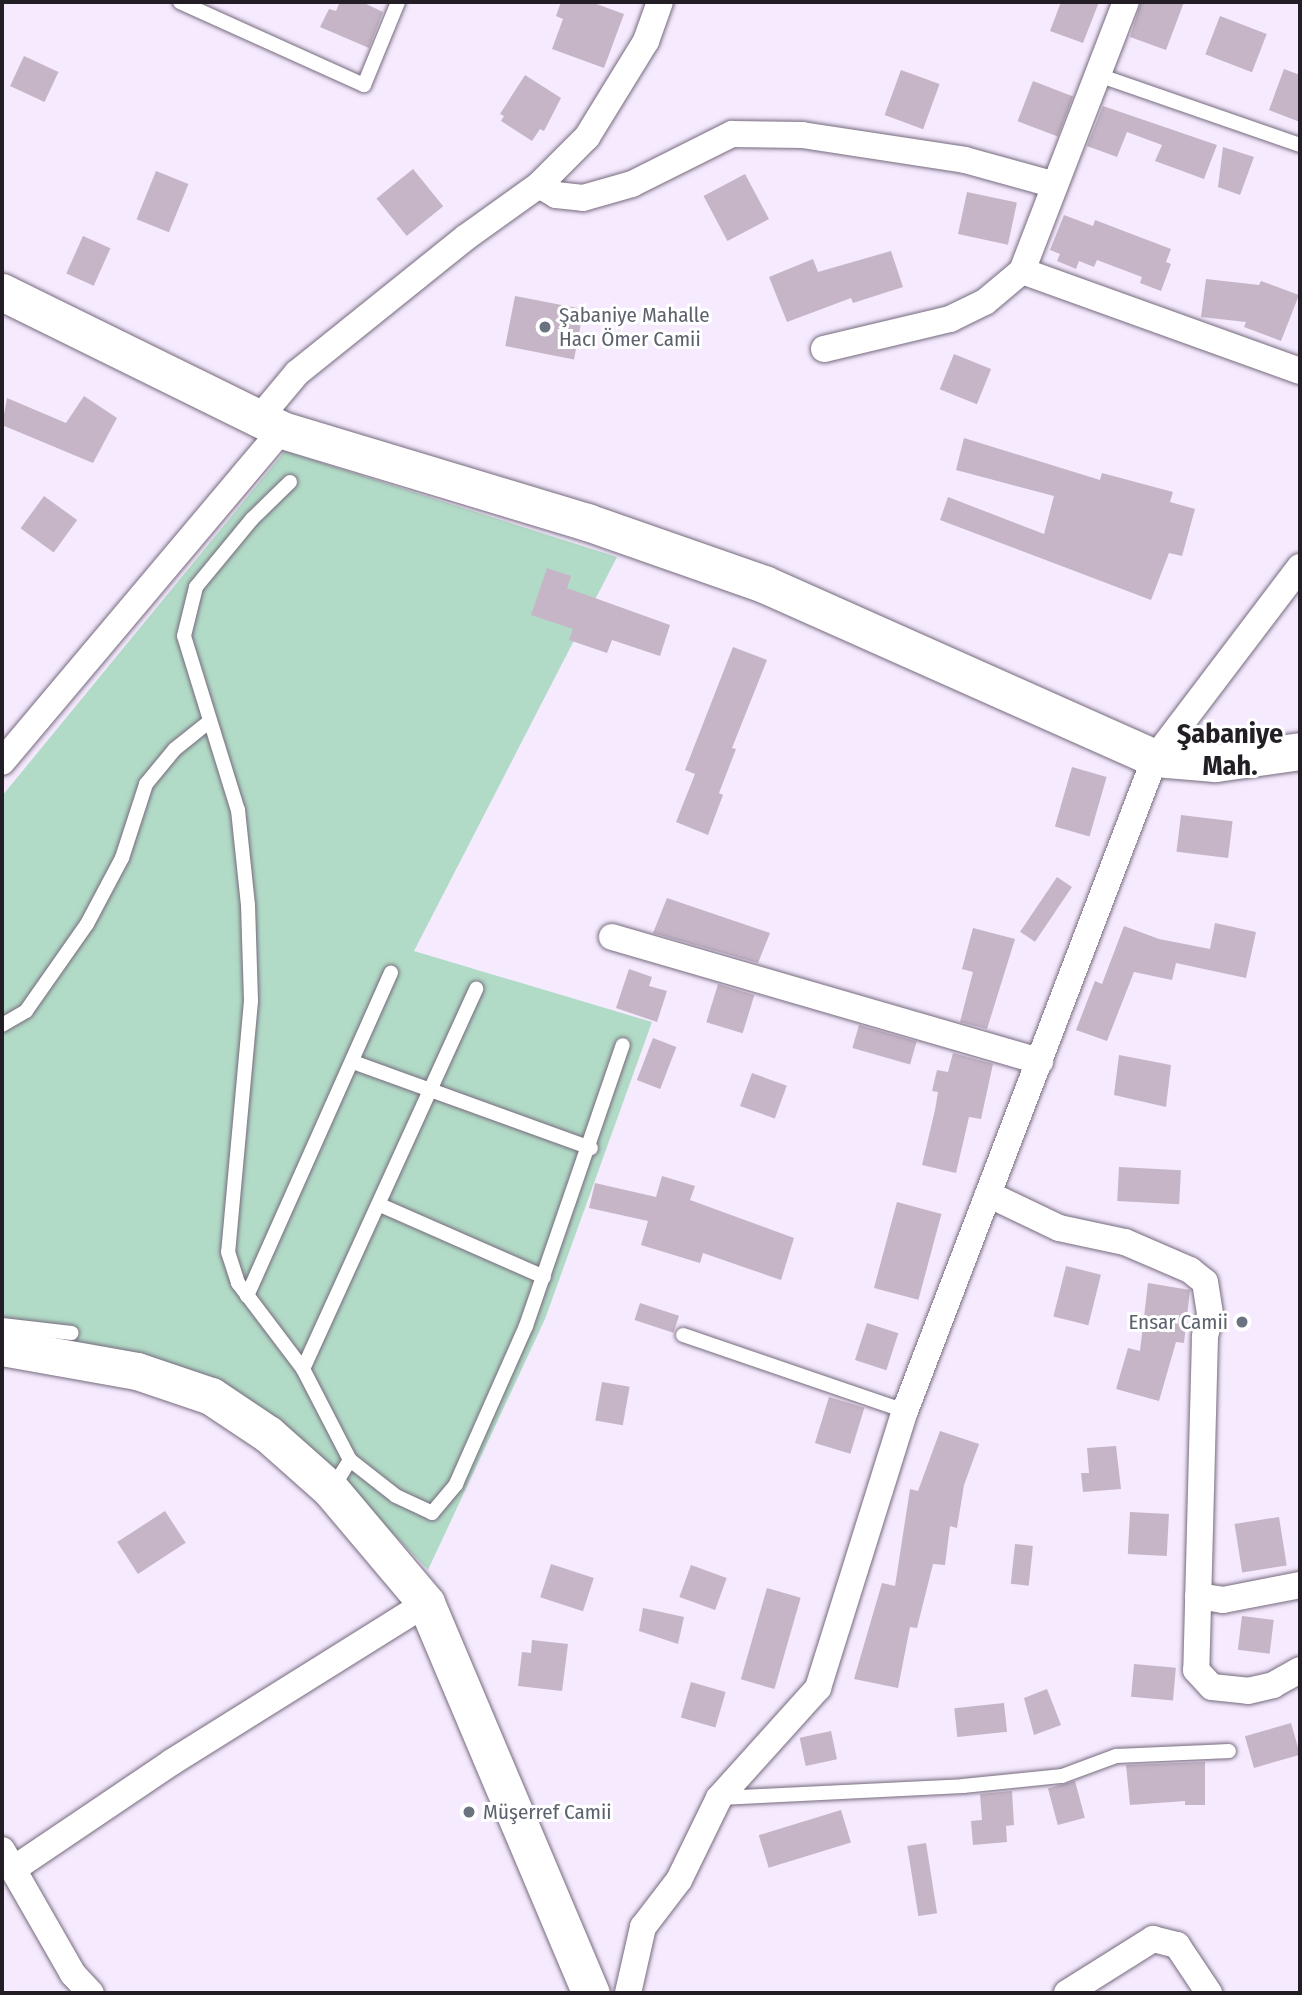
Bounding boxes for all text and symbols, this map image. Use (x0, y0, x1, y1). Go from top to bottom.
place label: Şabaniye Mahalle Hacı Ömer Camii (559, 302, 710, 352)
marker: Şabaniye Mahalle Hacı Ömer Camii (537, 319, 553, 335)
district label: Şabaniye Mah. (1177, 717, 1283, 783)
place label: Ensar Camii (1128, 1309, 1228, 1335)
marker: Ensar Camii (1234, 1314, 1250, 1330)
place label: Müşerref Camii (483, 1799, 612, 1825)
marker: Müşerref Camii (461, 1804, 477, 1820)

